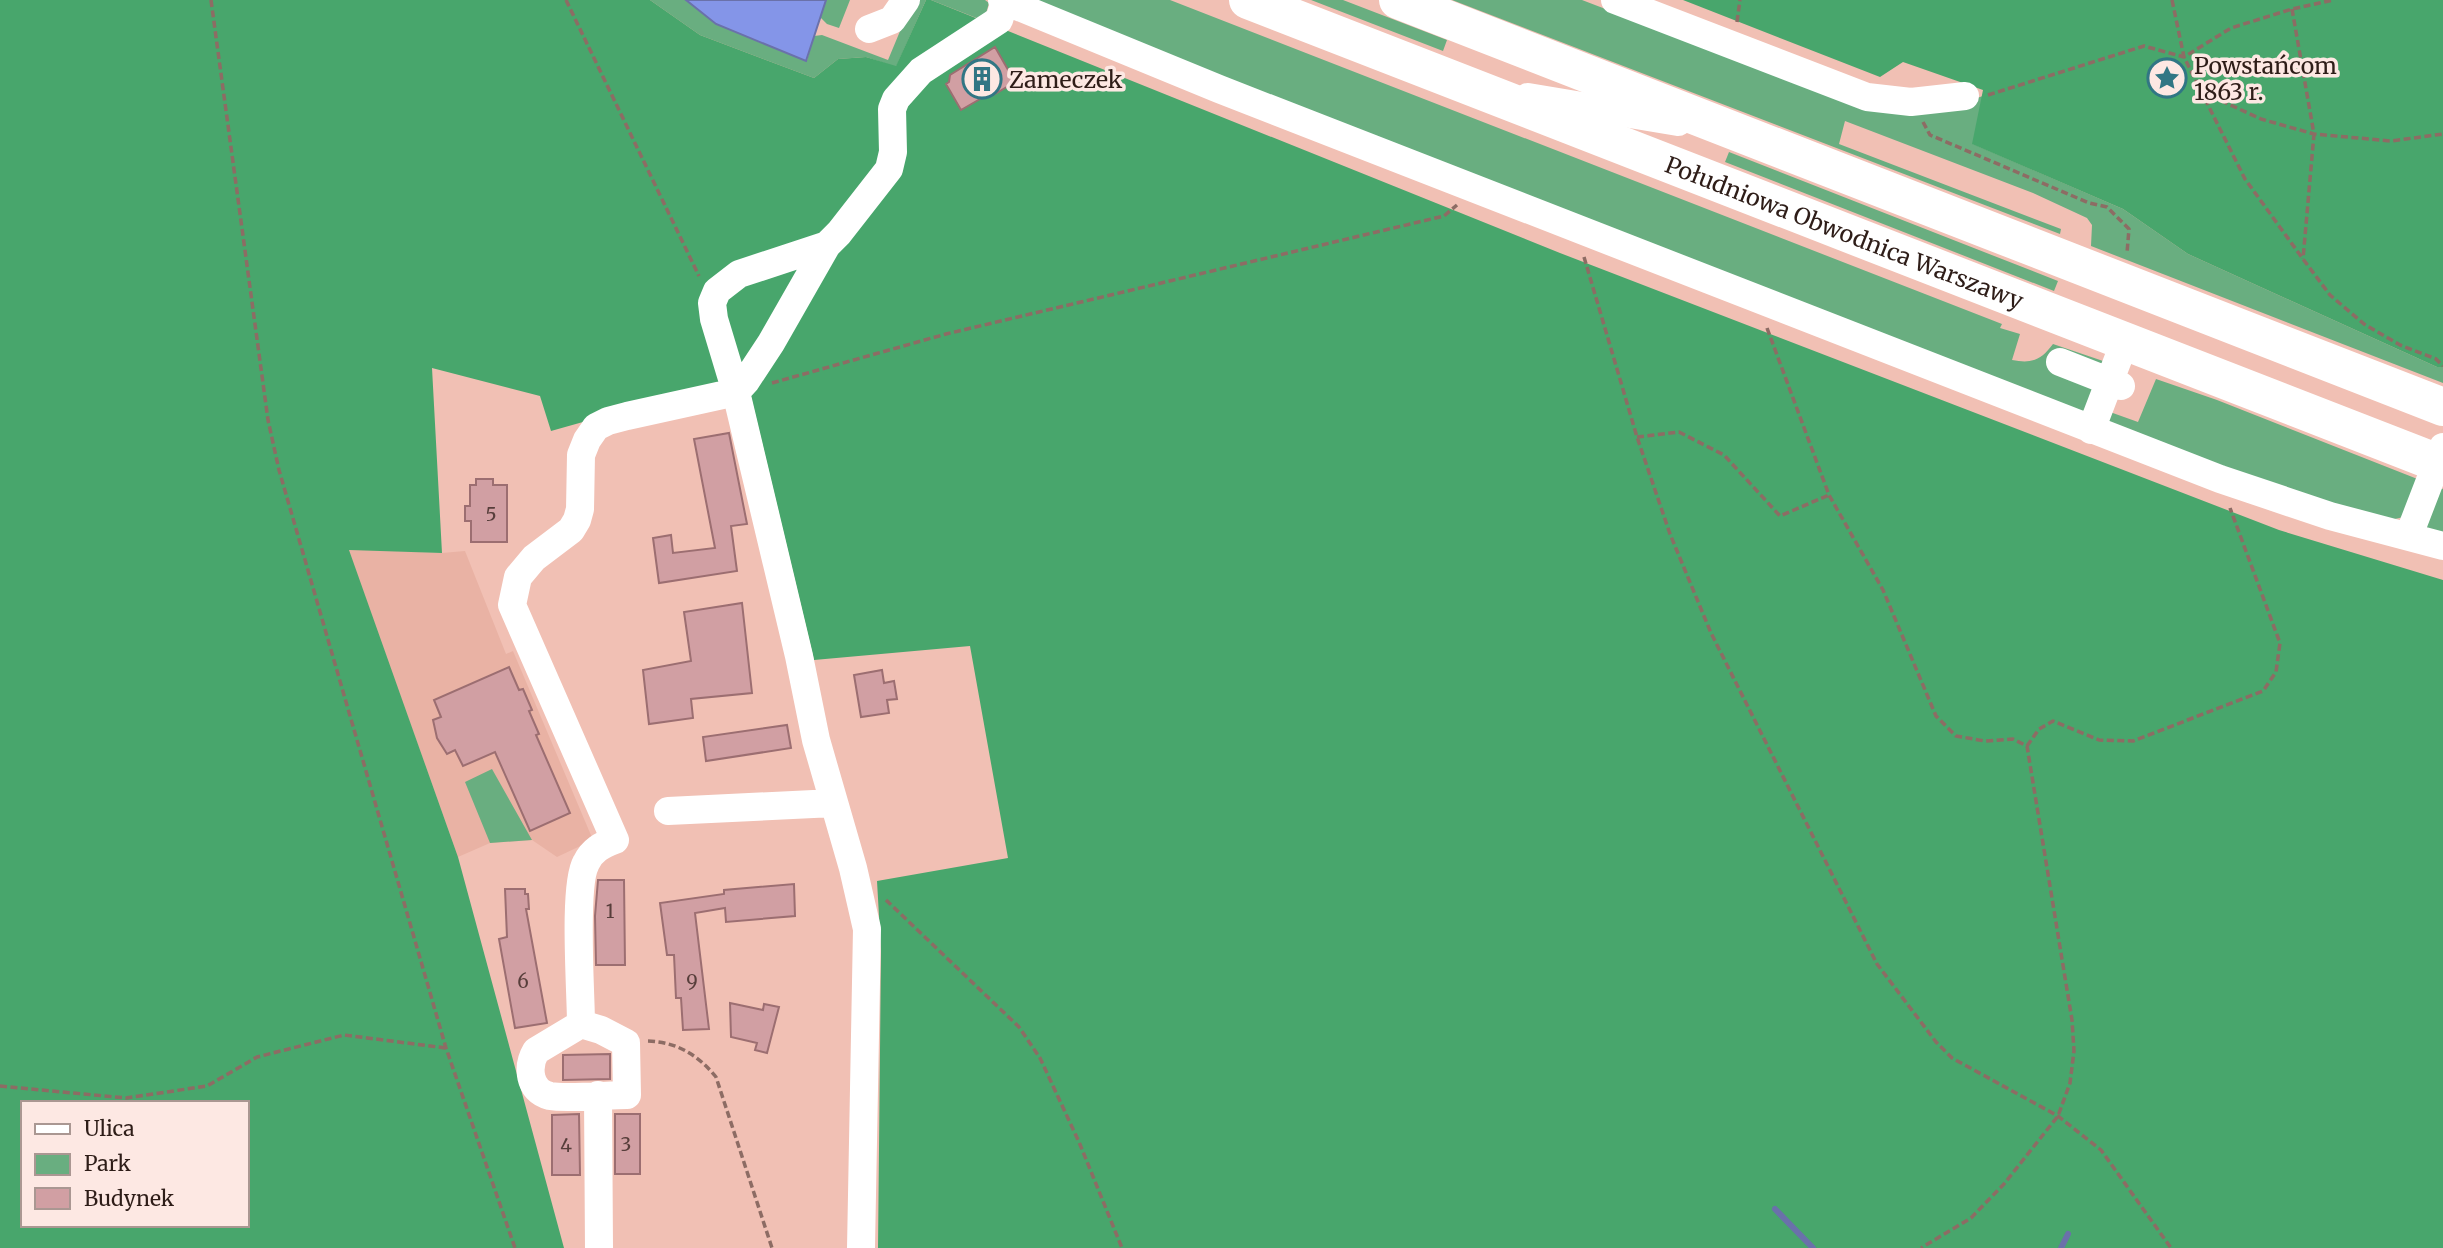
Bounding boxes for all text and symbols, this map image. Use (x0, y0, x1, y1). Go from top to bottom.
place label: Powstańcom 1863 r. (2194, 51, 2337, 106)
place icon: Powstańcom 1863 r. (2146, 57, 2188, 99)
building icon: Zameczek (961, 58, 1003, 100)
place label: Zameczek (1009, 65, 1123, 94)
street label: Południowa Obwodnica Warszawy (1661, 149, 2028, 315)
house number: 5 (485, 502, 497, 526)
house number: 1 (606, 899, 615, 923)
house number: 6 (517, 969, 529, 993)
house number: 9 (686, 969, 698, 993)
legend (21, 1101, 248, 1227)
text: Ulica (84, 1115, 134, 1142)
house number: 3 (621, 1132, 631, 1156)
house number: 4 (560, 1133, 572, 1157)
text: Park (84, 1150, 131, 1177)
text: Budynek (84, 1185, 175, 1212)

